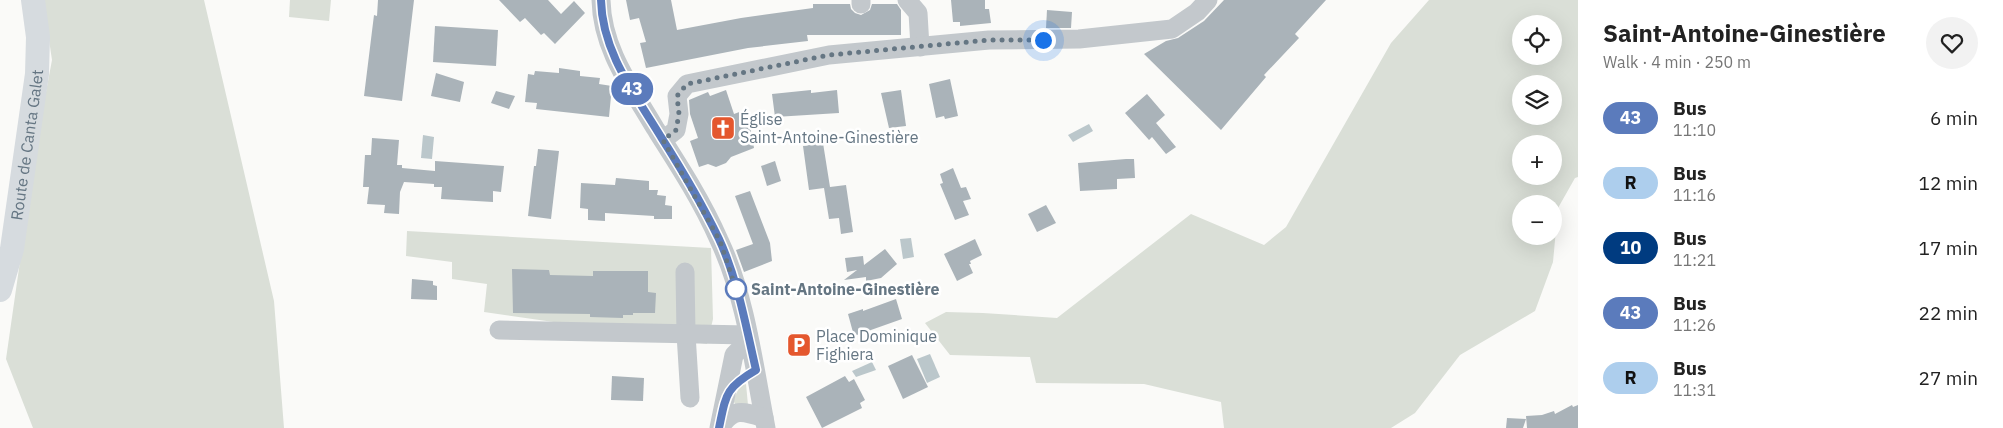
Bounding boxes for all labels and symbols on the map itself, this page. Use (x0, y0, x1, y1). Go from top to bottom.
your location (1031, 28, 1056, 53)
street label: Route de Canta Galet (6, 69, 47, 221)
line badge: 43 (610, 73, 654, 105)
place label: Église Saint-Antoine-Ginestière (740, 108, 919, 147)
church icon: Église Saint-Antoine-Ginestière (710, 115, 736, 141)
marker: Saint-Antoine-Ginestière (725, 278, 747, 300)
place label: Saint-Antoine-Ginestière (751, 279, 940, 299)
place label: Place Dominique Fighiera (816, 326, 937, 364)
parking icon: Place Dominique Fighiera (786, 332, 812, 358)

